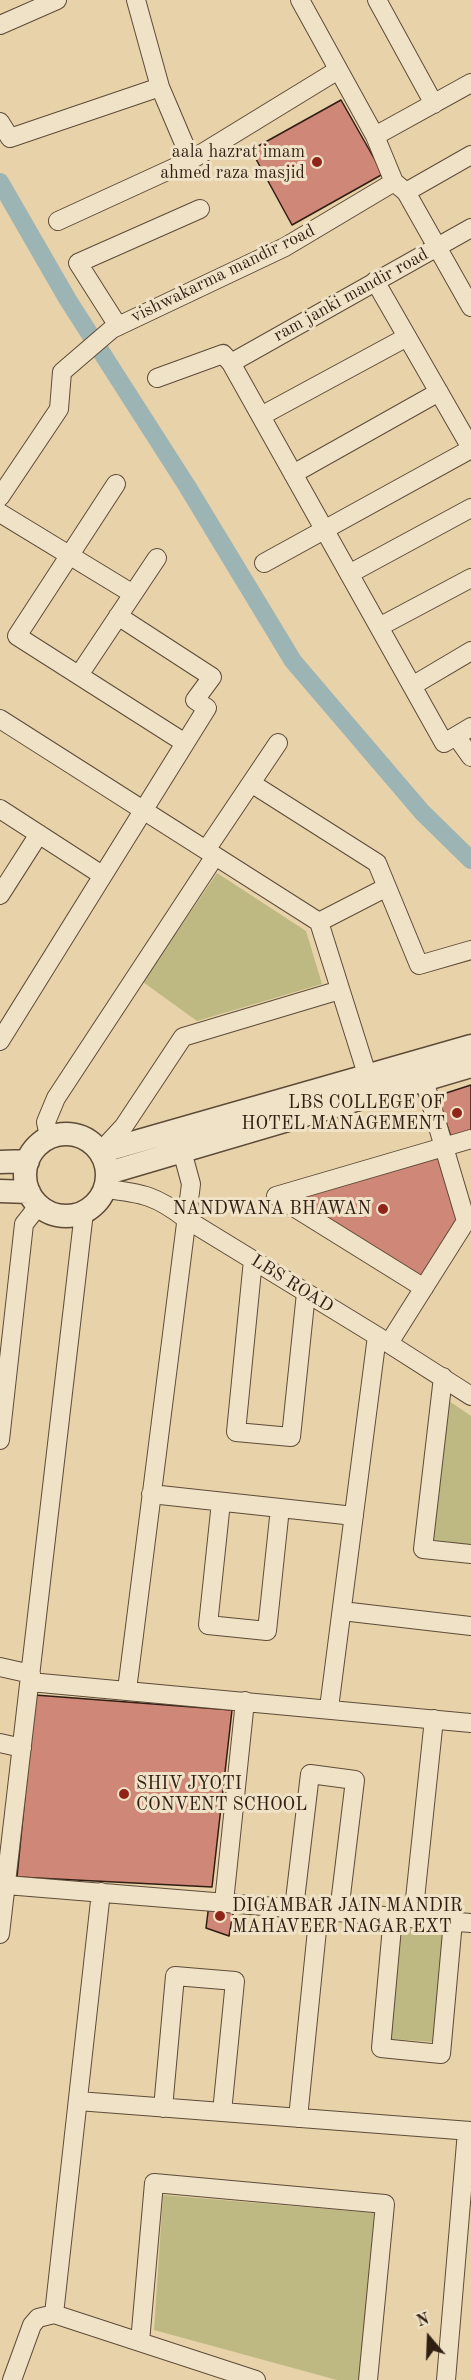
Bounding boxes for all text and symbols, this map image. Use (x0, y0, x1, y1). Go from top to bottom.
place label: aala hazrat imam ahmed raza masjid (160, 141, 305, 184)
marker: aala hazrat imam ahmed raza masjid (310, 155, 324, 169)
street label: vishwakarma mandir road (127, 220, 319, 328)
street label: ram janki mandir road (270, 244, 432, 346)
place label: LBS COLLEGE OF HOTEL MANAGEMENT (241, 1092, 445, 1134)
marker: LBS COLLEGE OF HOTEL MANAGEMENT (450, 1106, 464, 1120)
place label: NANDWANA BHAWAN (173, 1198, 371, 1220)
marker: NANDWANA BHAWAN (376, 1202, 390, 1216)
street label: LBS ROAD (247, 1250, 337, 1318)
place label: SHIV JYOTI CONVENT SCHOOL (136, 1773, 307, 1816)
marker: SHIV JYOTI CONVENT SCHOOL (117, 1787, 131, 1801)
place label: DIGAMBAR JAIN MANDIR MAHAVEER NAGAR EXT (232, 1895, 463, 1938)
marker: DIGAMBAR JAIN MANDIR MAHAVEER NAGAR EXT (213, 1909, 227, 1923)
north arrow (399, 2308, 459, 2368)
text: N (415, 2311, 432, 2331)

